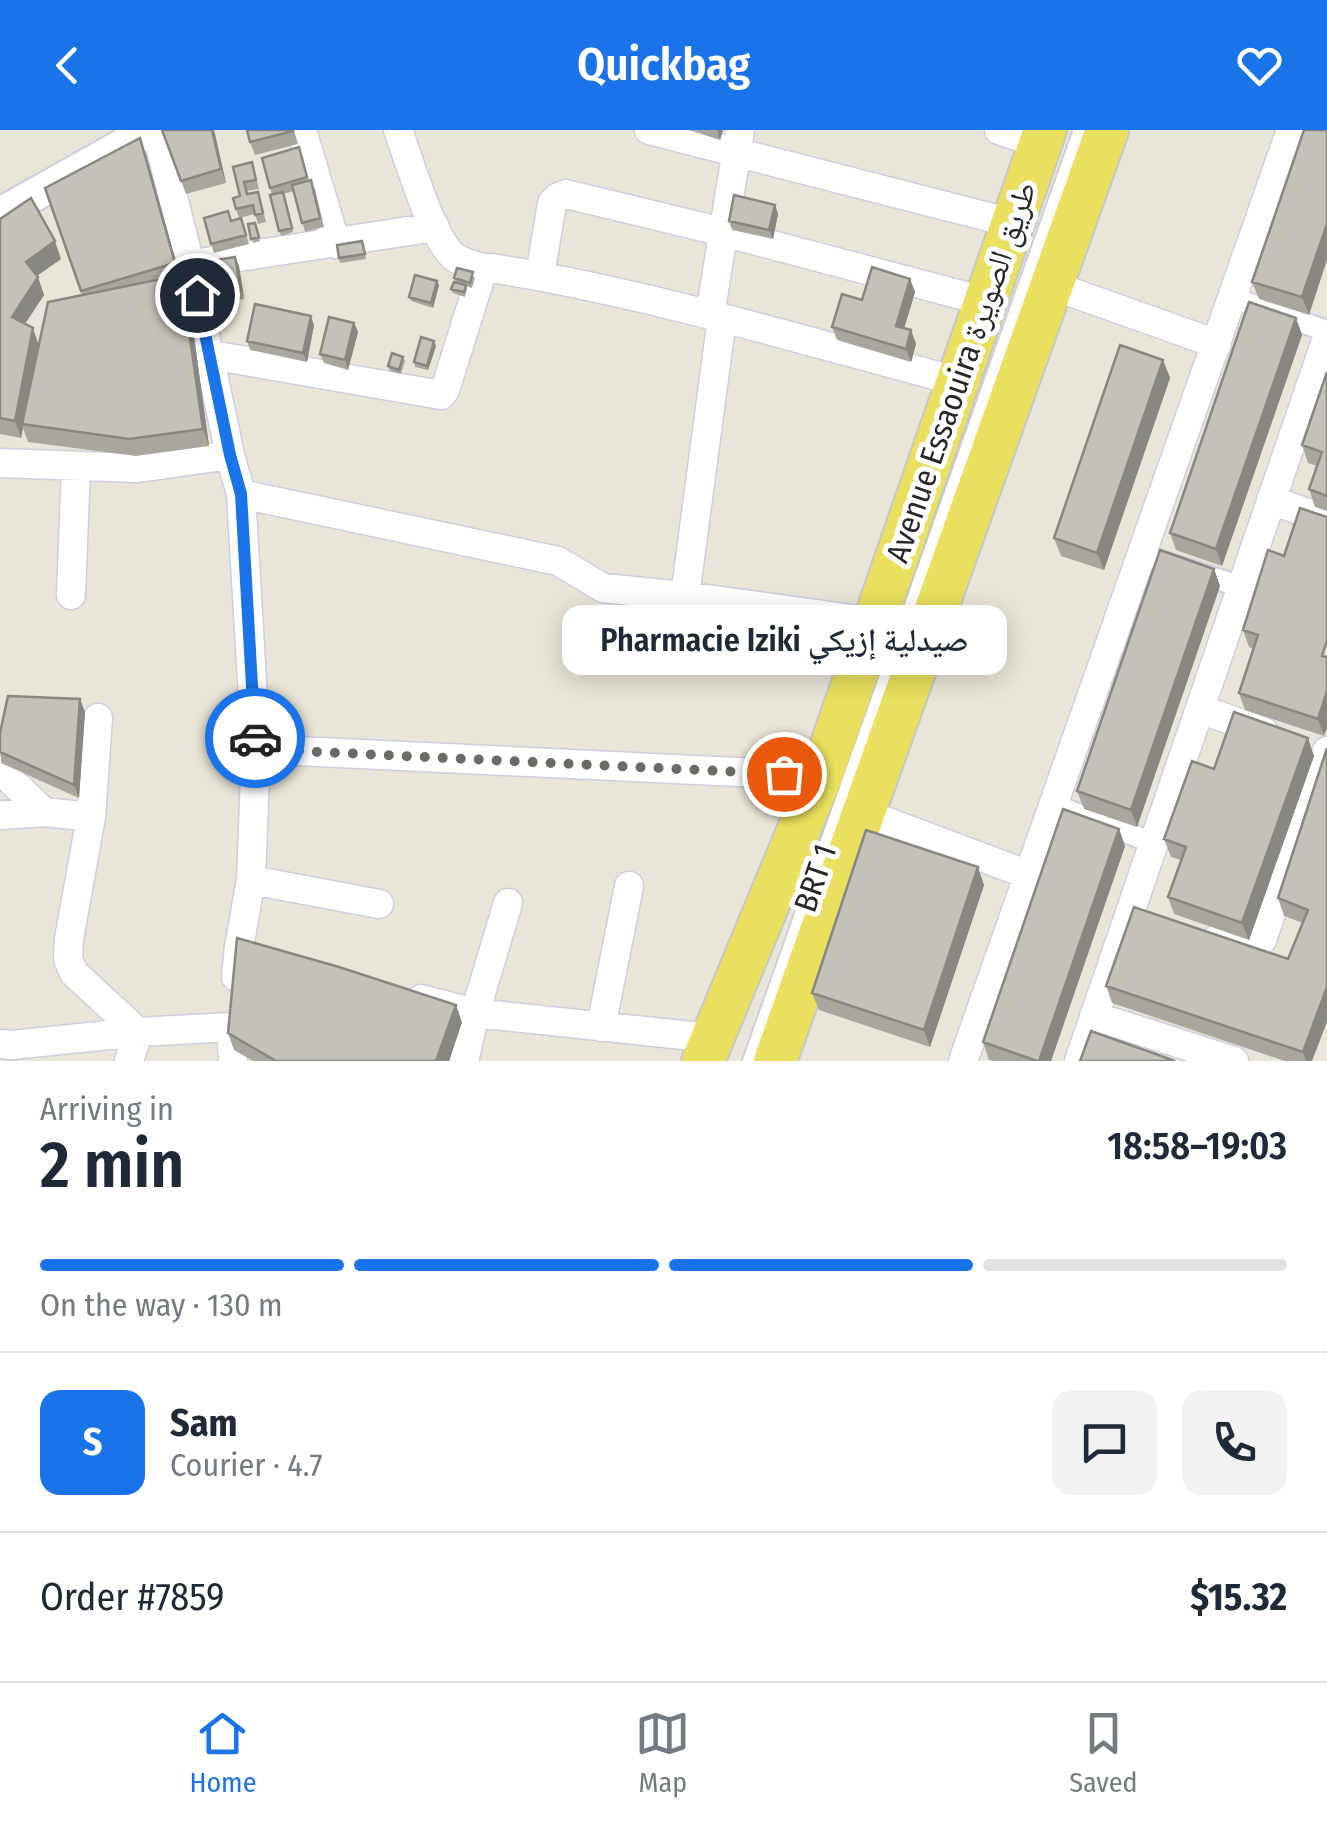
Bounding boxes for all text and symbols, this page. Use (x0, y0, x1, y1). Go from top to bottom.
icon: back (40, 38, 95, 93)
text: Quickbag (577, 38, 750, 92)
icon: heart (1232, 38, 1287, 93)
street label: Avenue Essaouira طريق الصويرة (878, 177, 1045, 568)
pin (155, 253, 240, 338)
icon: home (170, 268, 225, 323)
callout: Pharmacie Iziki صيدلية إزيكي (562, 604, 1006, 674)
text: Pharmacie Iziki صيدلية إزيكي (600, 621, 969, 659)
courier (205, 688, 305, 788)
icon: car (228, 711, 283, 766)
pin (742, 732, 827, 817)
icon: bag (757, 747, 812, 802)
street label: BRT 1 (786, 839, 844, 917)
text: Arriving in (40, 1090, 174, 1128)
text: 18:58–19:03 (1107, 1123, 1287, 1169)
text: 2 min (40, 1126, 184, 1204)
text: On the way · 130 m (40, 1286, 283, 1324)
button: chat (1052, 1390, 1157, 1495)
button: phone (1182, 1390, 1287, 1495)
text: Sam (170, 1400, 238, 1446)
text: S (83, 1419, 102, 1465)
text: Courier · 4.7 (170, 1446, 322, 1484)
text: Order #7859 (40, 1574, 225, 1620)
text: $15.32 (1190, 1574, 1287, 1620)
tab: Home (189, 1706, 256, 1799)
tab: Map (635, 1706, 690, 1799)
tab: Saved (1069, 1706, 1138, 1799)

